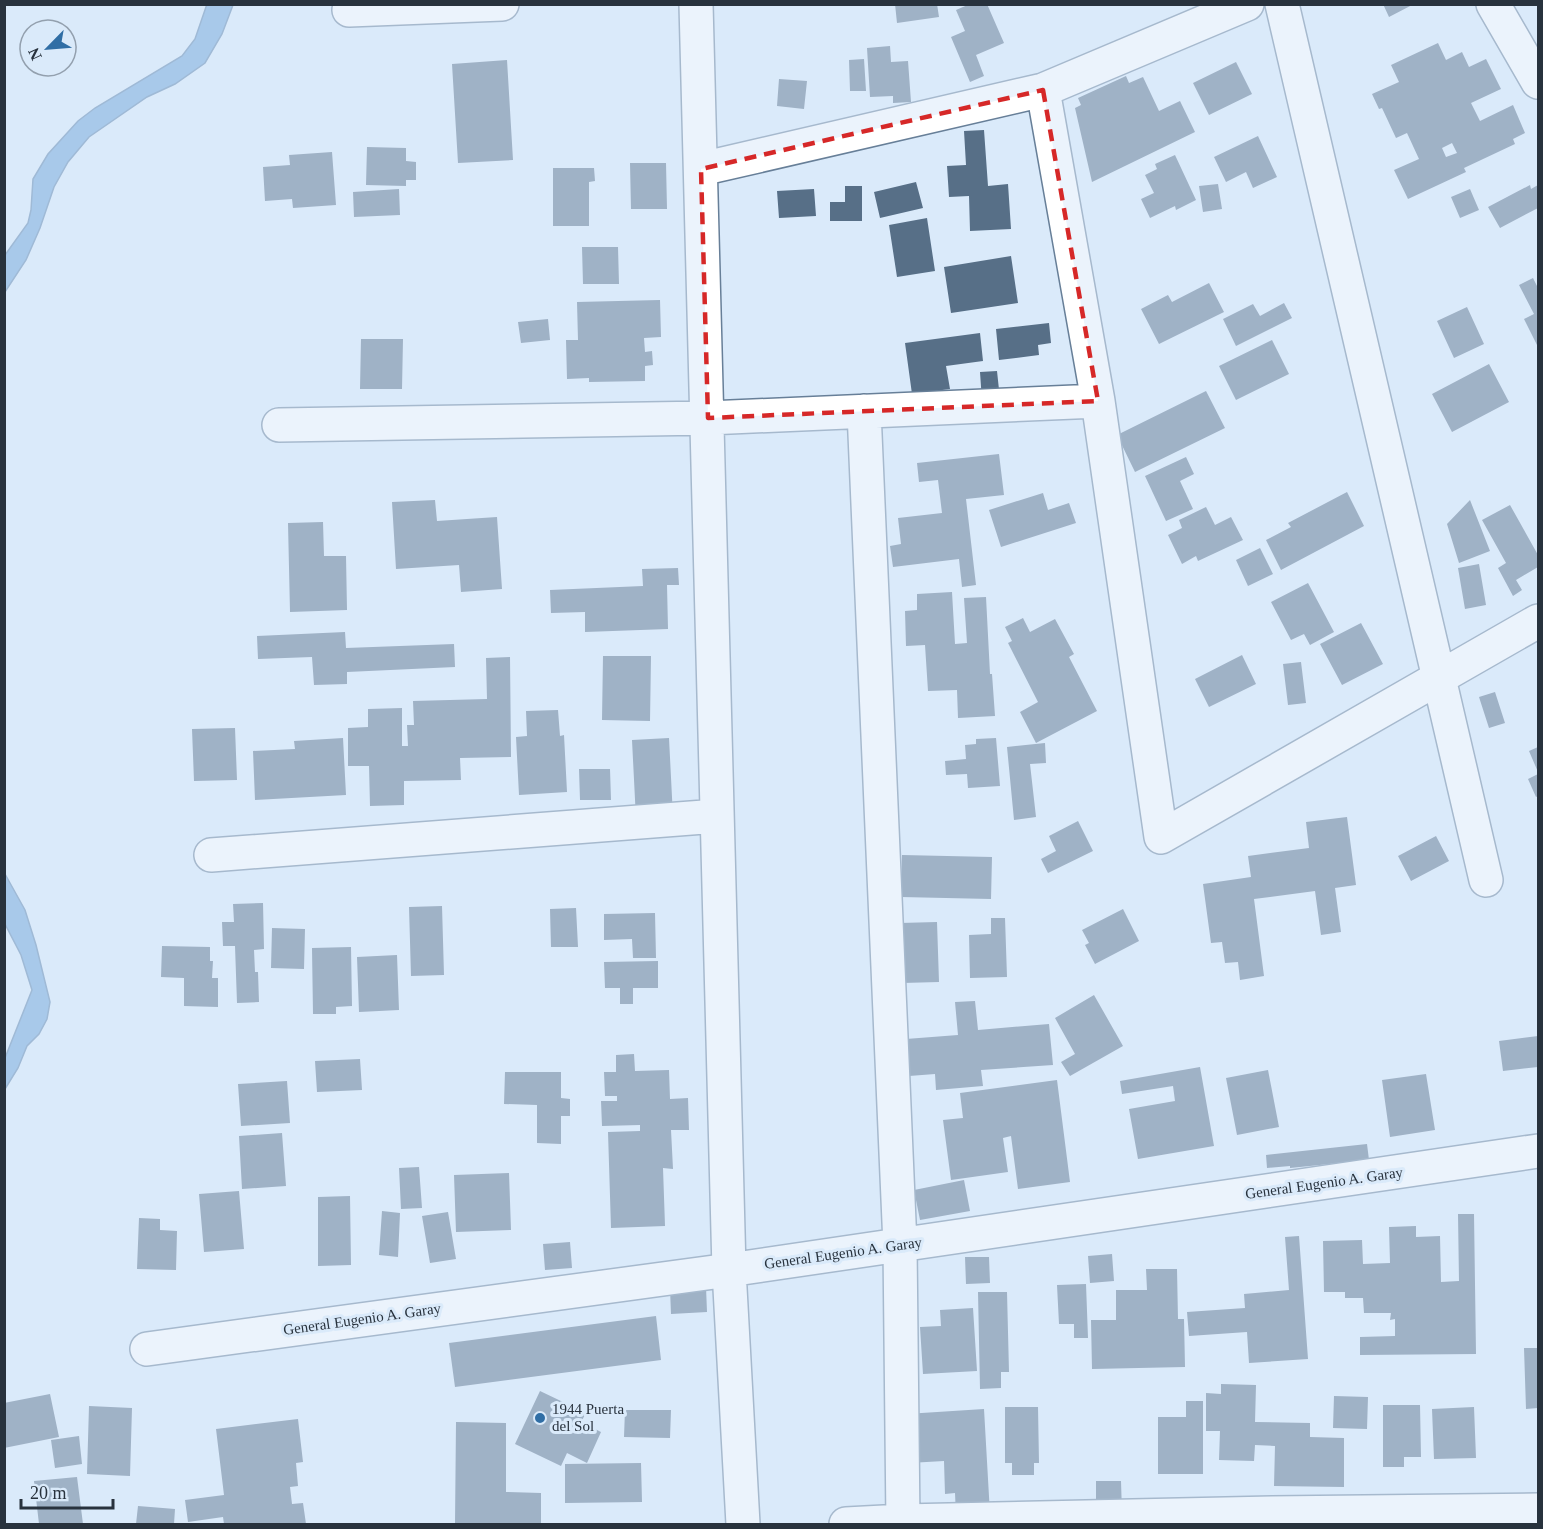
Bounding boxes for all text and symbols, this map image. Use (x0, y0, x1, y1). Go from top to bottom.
north arrow (18, 18, 78, 78)
text: N (25, 45, 45, 63)
street label: General Eugenio A. Garay (1244, 1164, 1404, 1202)
street label: General Eugenio A. Garay (763, 1234, 923, 1272)
street label: General Eugenio A. Garay (282, 1300, 442, 1338)
place label: 1944 Puerta del Sol (552, 1401, 624, 1434)
marker: 1944 Puerta del Sol (533, 1411, 547, 1425)
scale bar (21, 1472, 112, 1510)
text: 20 m (30, 1483, 67, 1503)

